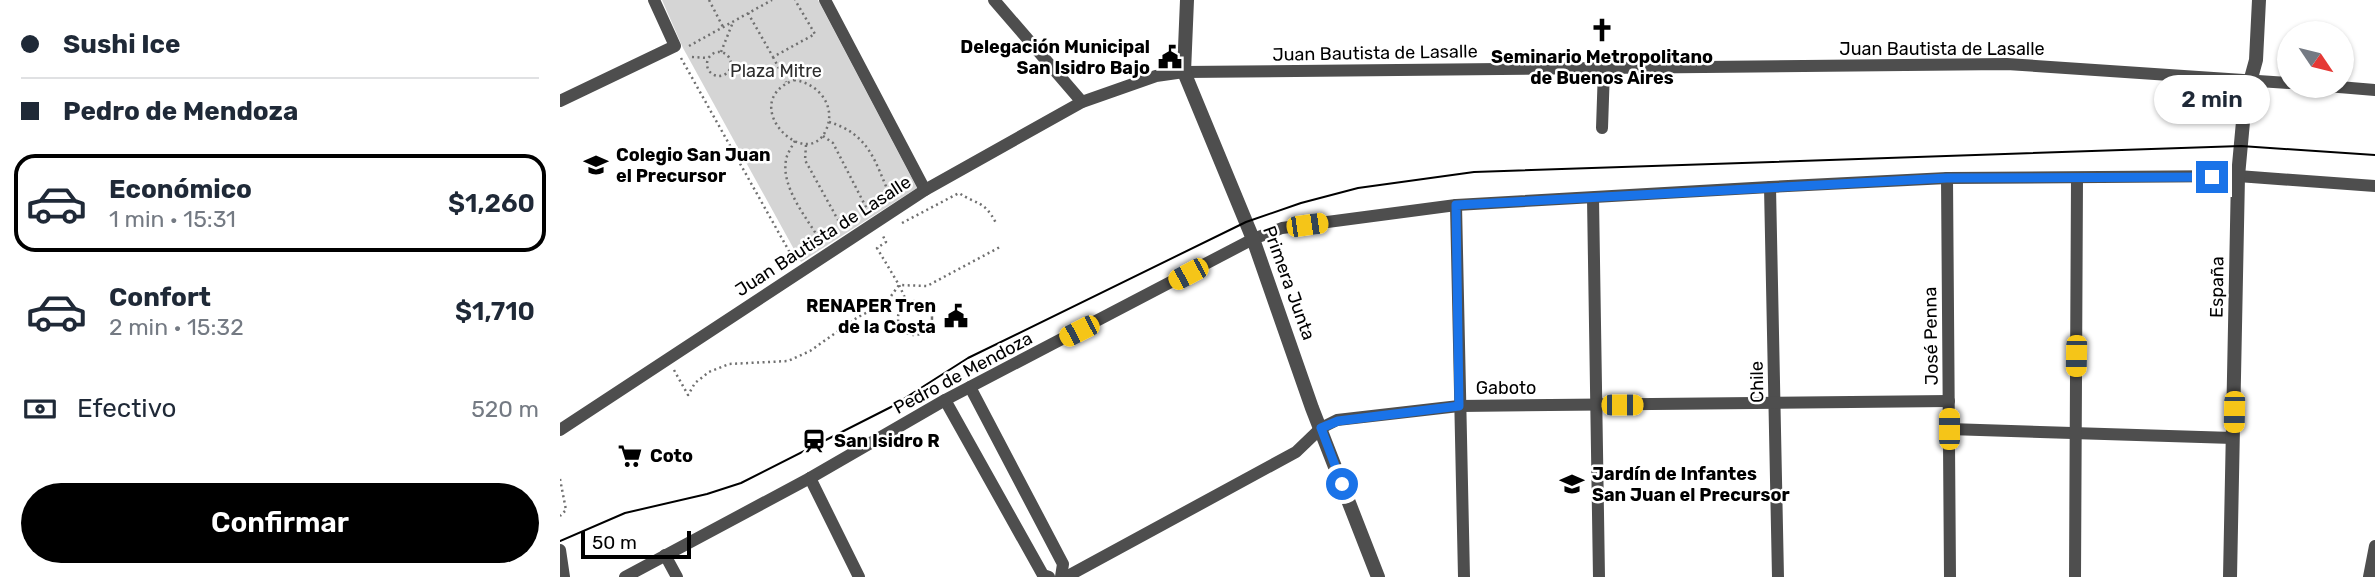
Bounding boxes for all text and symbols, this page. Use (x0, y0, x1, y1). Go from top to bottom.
church icon: Seminario Metropolitano de Buenos Aires (1588, 16, 1616, 44)
north arrow (2277, 21, 2354, 98)
map controls (2277, 21, 2354, 98)
text: Sushi Ice (63, 29, 180, 60)
place label: Delegación Municipal San Isidro Bajo (960, 36, 1150, 79)
street label: Juan Bautista de Lasalle (1839, 38, 2045, 60)
street label: Juan Bautista de Lasalle (1272, 40, 1478, 66)
public building icon: Delegación Municipal San Isidro Bajo (1156, 43, 1184, 71)
place label: Seminario Metropolitano de Buenos Aires (1491, 46, 1713, 89)
park label: Plaza Mitre (730, 60, 822, 82)
callout: 2 min (2154, 76, 2270, 124)
text: 2 min (2181, 85, 2243, 113)
text: Pedro de Mendoza (63, 96, 298, 127)
place label: Colegio San Juan el Precursor (616, 144, 771, 187)
school or university icon: Colegio San Juan el Precursor (582, 151, 610, 179)
route end (2196, 161, 2228, 193)
street label: Juan Bautista de Lasalle (731, 171, 915, 301)
icon: car (25, 172, 88, 235)
text: Económico (109, 174, 252, 205)
text: $1,260 (448, 188, 535, 219)
text: 1 min · 15:31 (109, 205, 236, 233)
car (1285, 212, 1330, 238)
street label: Primera Junta (1258, 223, 1320, 343)
car (1165, 255, 1212, 293)
street label: España (2205, 256, 2229, 318)
icon: car (25, 280, 88, 343)
text: Confort (109, 282, 211, 313)
street label: José Penna (1919, 286, 1943, 386)
place label: RENAPER Tren de la Costa (806, 295, 936, 338)
text: $1,710 (455, 296, 535, 327)
public building icon: RENAPER Tren de la Costa (942, 302, 970, 330)
car (1056, 312, 1103, 350)
text: 2 min · 15:32 (109, 313, 244, 341)
street label: Pedro de Mendoza (890, 327, 1036, 419)
car (2066, 335, 2087, 377)
street label: Chile (1746, 361, 1768, 403)
street label: Gaboto (1476, 377, 1536, 399)
icon: cash (21, 390, 59, 428)
car (2224, 391, 2245, 433)
text: Efectivo (77, 393, 176, 424)
text: 520 m (471, 395, 539, 423)
car (1602, 395, 1644, 416)
car (1939, 408, 1960, 450)
station icon: San Isidro R (800, 427, 828, 455)
place label: San Isidro R (834, 430, 940, 452)
supermarket icon: Coto (616, 442, 644, 470)
place label: Coto (650, 445, 693, 467)
place label: Jardín de Infantes San Juan el Precursor (1592, 463, 1790, 506)
route start (1326, 468, 1358, 500)
school or university icon: Jardín de Infantes San Juan el Precursor (1558, 470, 1586, 498)
button: Confirmar (21, 483, 539, 563)
scale bar (581, 528, 691, 560)
text: 50 m (592, 531, 637, 554)

